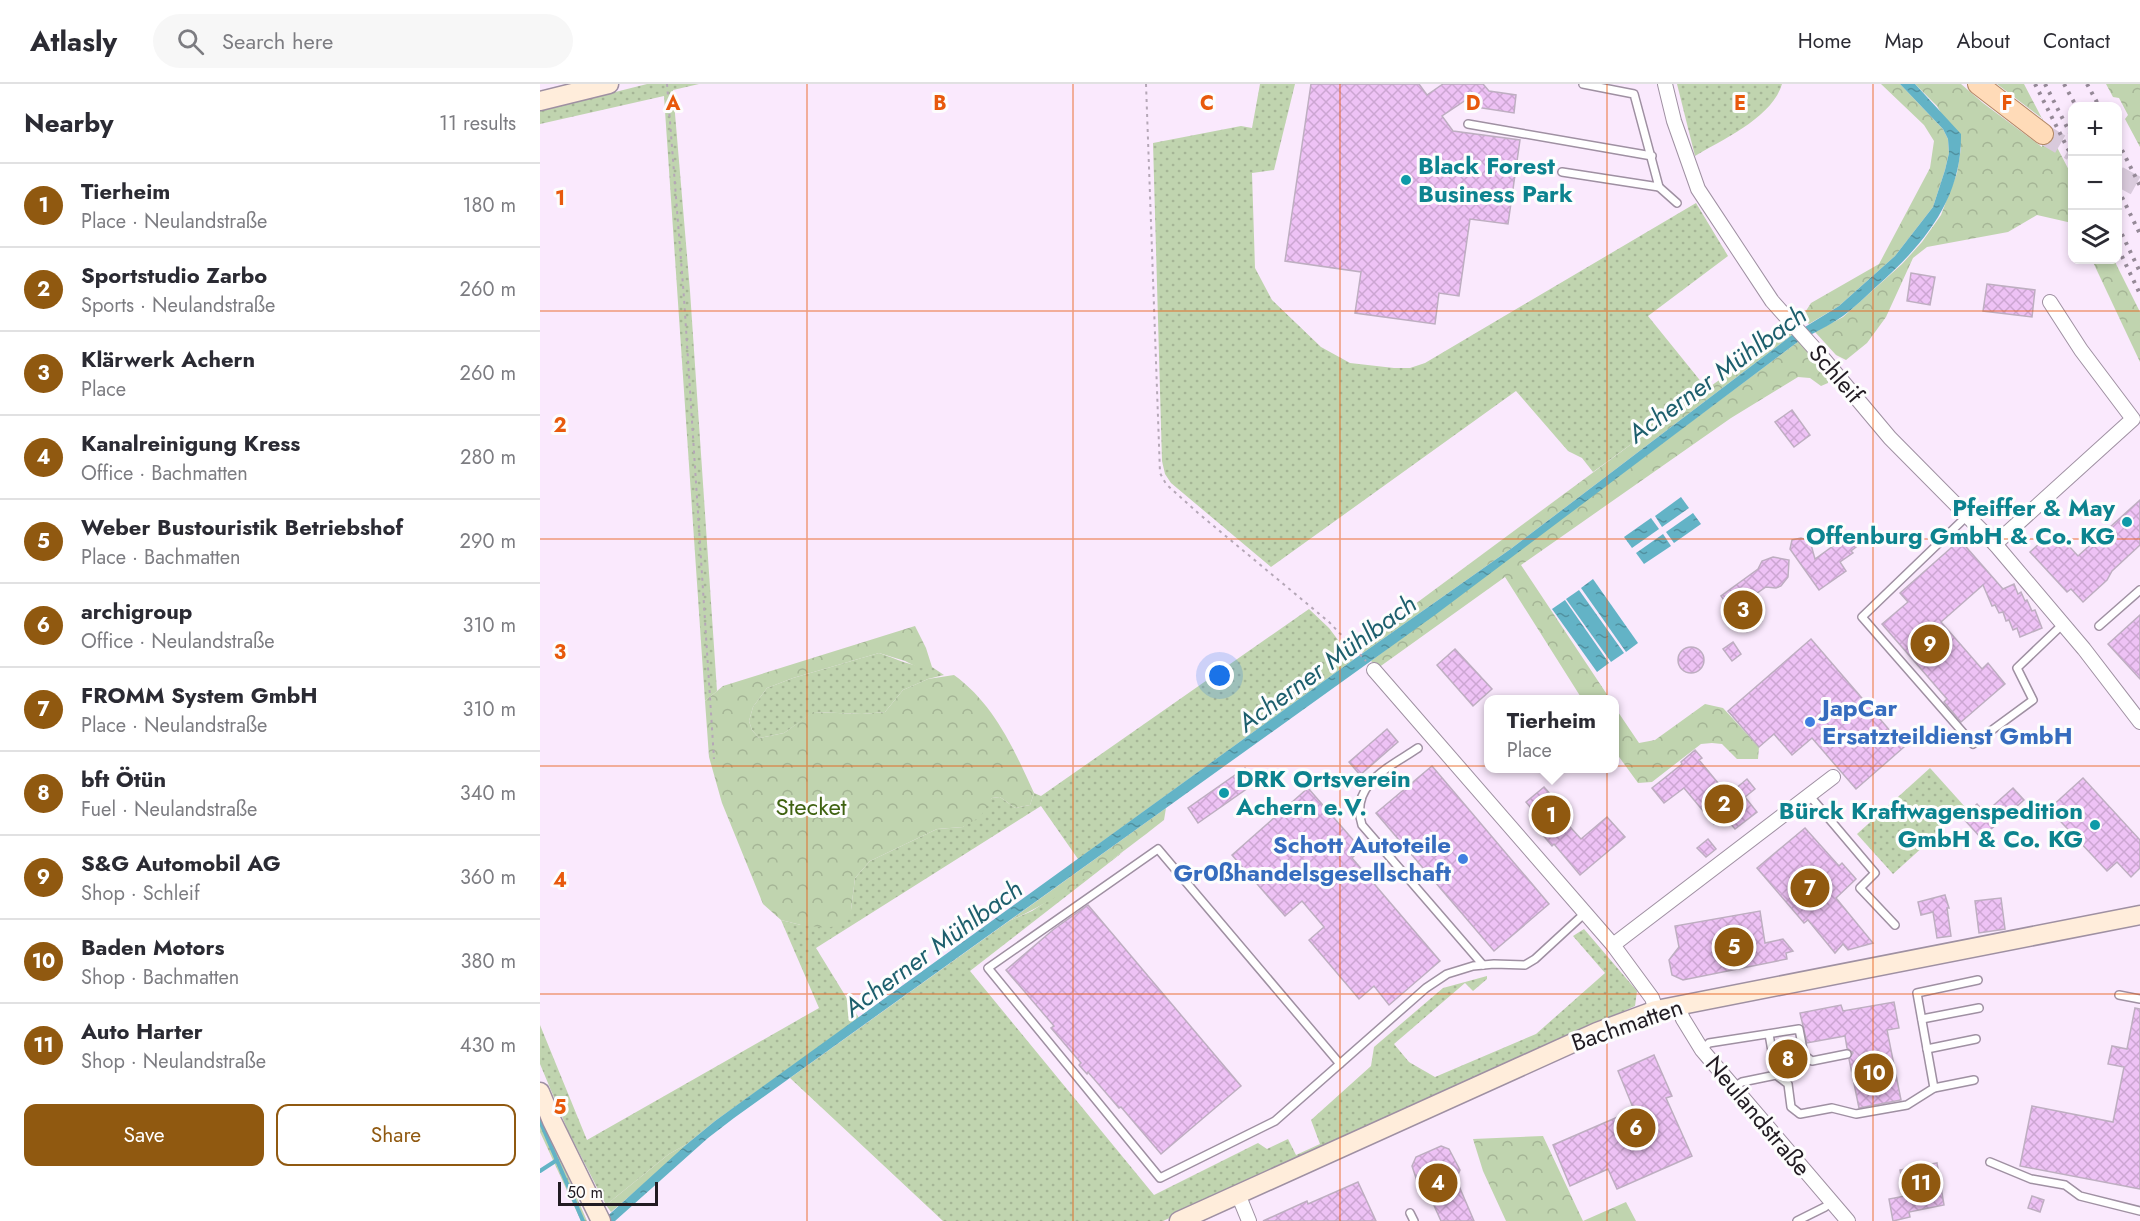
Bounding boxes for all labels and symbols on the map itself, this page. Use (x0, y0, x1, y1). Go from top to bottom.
text: A (665, 89, 681, 118)
text: B (933, 89, 947, 118)
text: C (1200, 89, 1214, 118)
text: D (1466, 89, 1480, 118)
text: E (1734, 89, 1746, 118)
text: F (2001, 89, 2013, 118)
place label: Black Forest Business Park (1418, 148, 1573, 211)
marker: Black Forest Business Park (1399, 173, 1413, 187)
text: 1 (555, 184, 565, 213)
water label: Acherner Mühlbach (1619, 296, 1814, 453)
street label: Schleif (1801, 336, 1873, 412)
text: 2 (553, 411, 567, 440)
place label: Pfeiffer & May Offenburg GmbH & Co. KG (1806, 490, 2115, 553)
marker: Pfeiffer & May Offenburg GmbH & Co. KG (2120, 515, 2134, 529)
water label: Acherner Mühlbach (1229, 585, 1424, 742)
pin: 3 (1724, 588, 1762, 632)
pin: 9 (1910, 622, 1950, 666)
text: 3 (554, 638, 566, 667)
your location (1205, 661, 1234, 690)
place label: JapCar Ersatzteildienst GmbH (1818, 690, 2073, 753)
marker: JapCar Ersatzteildienst GmbH (1803, 715, 1817, 729)
place label: DRK Ortsverein Achern e.V. (1235, 761, 1411, 824)
pin: 2 (1704, 782, 1744, 826)
marker: DRK Ortsverein Achern e.V. (1217, 786, 1231, 800)
park label: Stecket (775, 789, 847, 824)
pin: 1 (1532, 792, 1570, 838)
place label: Bürck Kraftwagenspedition GmbH & Co. KG (1779, 793, 2083, 856)
marker: Bürck Kraftwagenspedition GmbH & Co. KG (2088, 818, 2102, 832)
place label: Schott Autoteile Gr0ßhandelsgesellschaft (1174, 827, 1451, 890)
marker: Schott Autoteile Gr0ßhandelsgesellschaft (1456, 852, 1470, 866)
text: 4 (553, 866, 567, 895)
pin: 7 (1790, 866, 1830, 910)
water label: Acherner Mühlbach (835, 870, 1030, 1027)
pin: 5 (1714, 924, 1754, 970)
street label: Bachmatten (1566, 989, 1687, 1060)
pin: 8 (1768, 1036, 1808, 1082)
street label: Neulandstraße (1697, 1048, 1819, 1184)
pin: 10 (1854, 1050, 1894, 1096)
text: 5 (554, 1093, 567, 1122)
pin: 6 (1616, 1106, 1656, 1150)
pin: 4 (1418, 1160, 1458, 1206)
pin: 11 (1902, 1160, 1940, 1206)
scale bar (558, 1179, 658, 1206)

